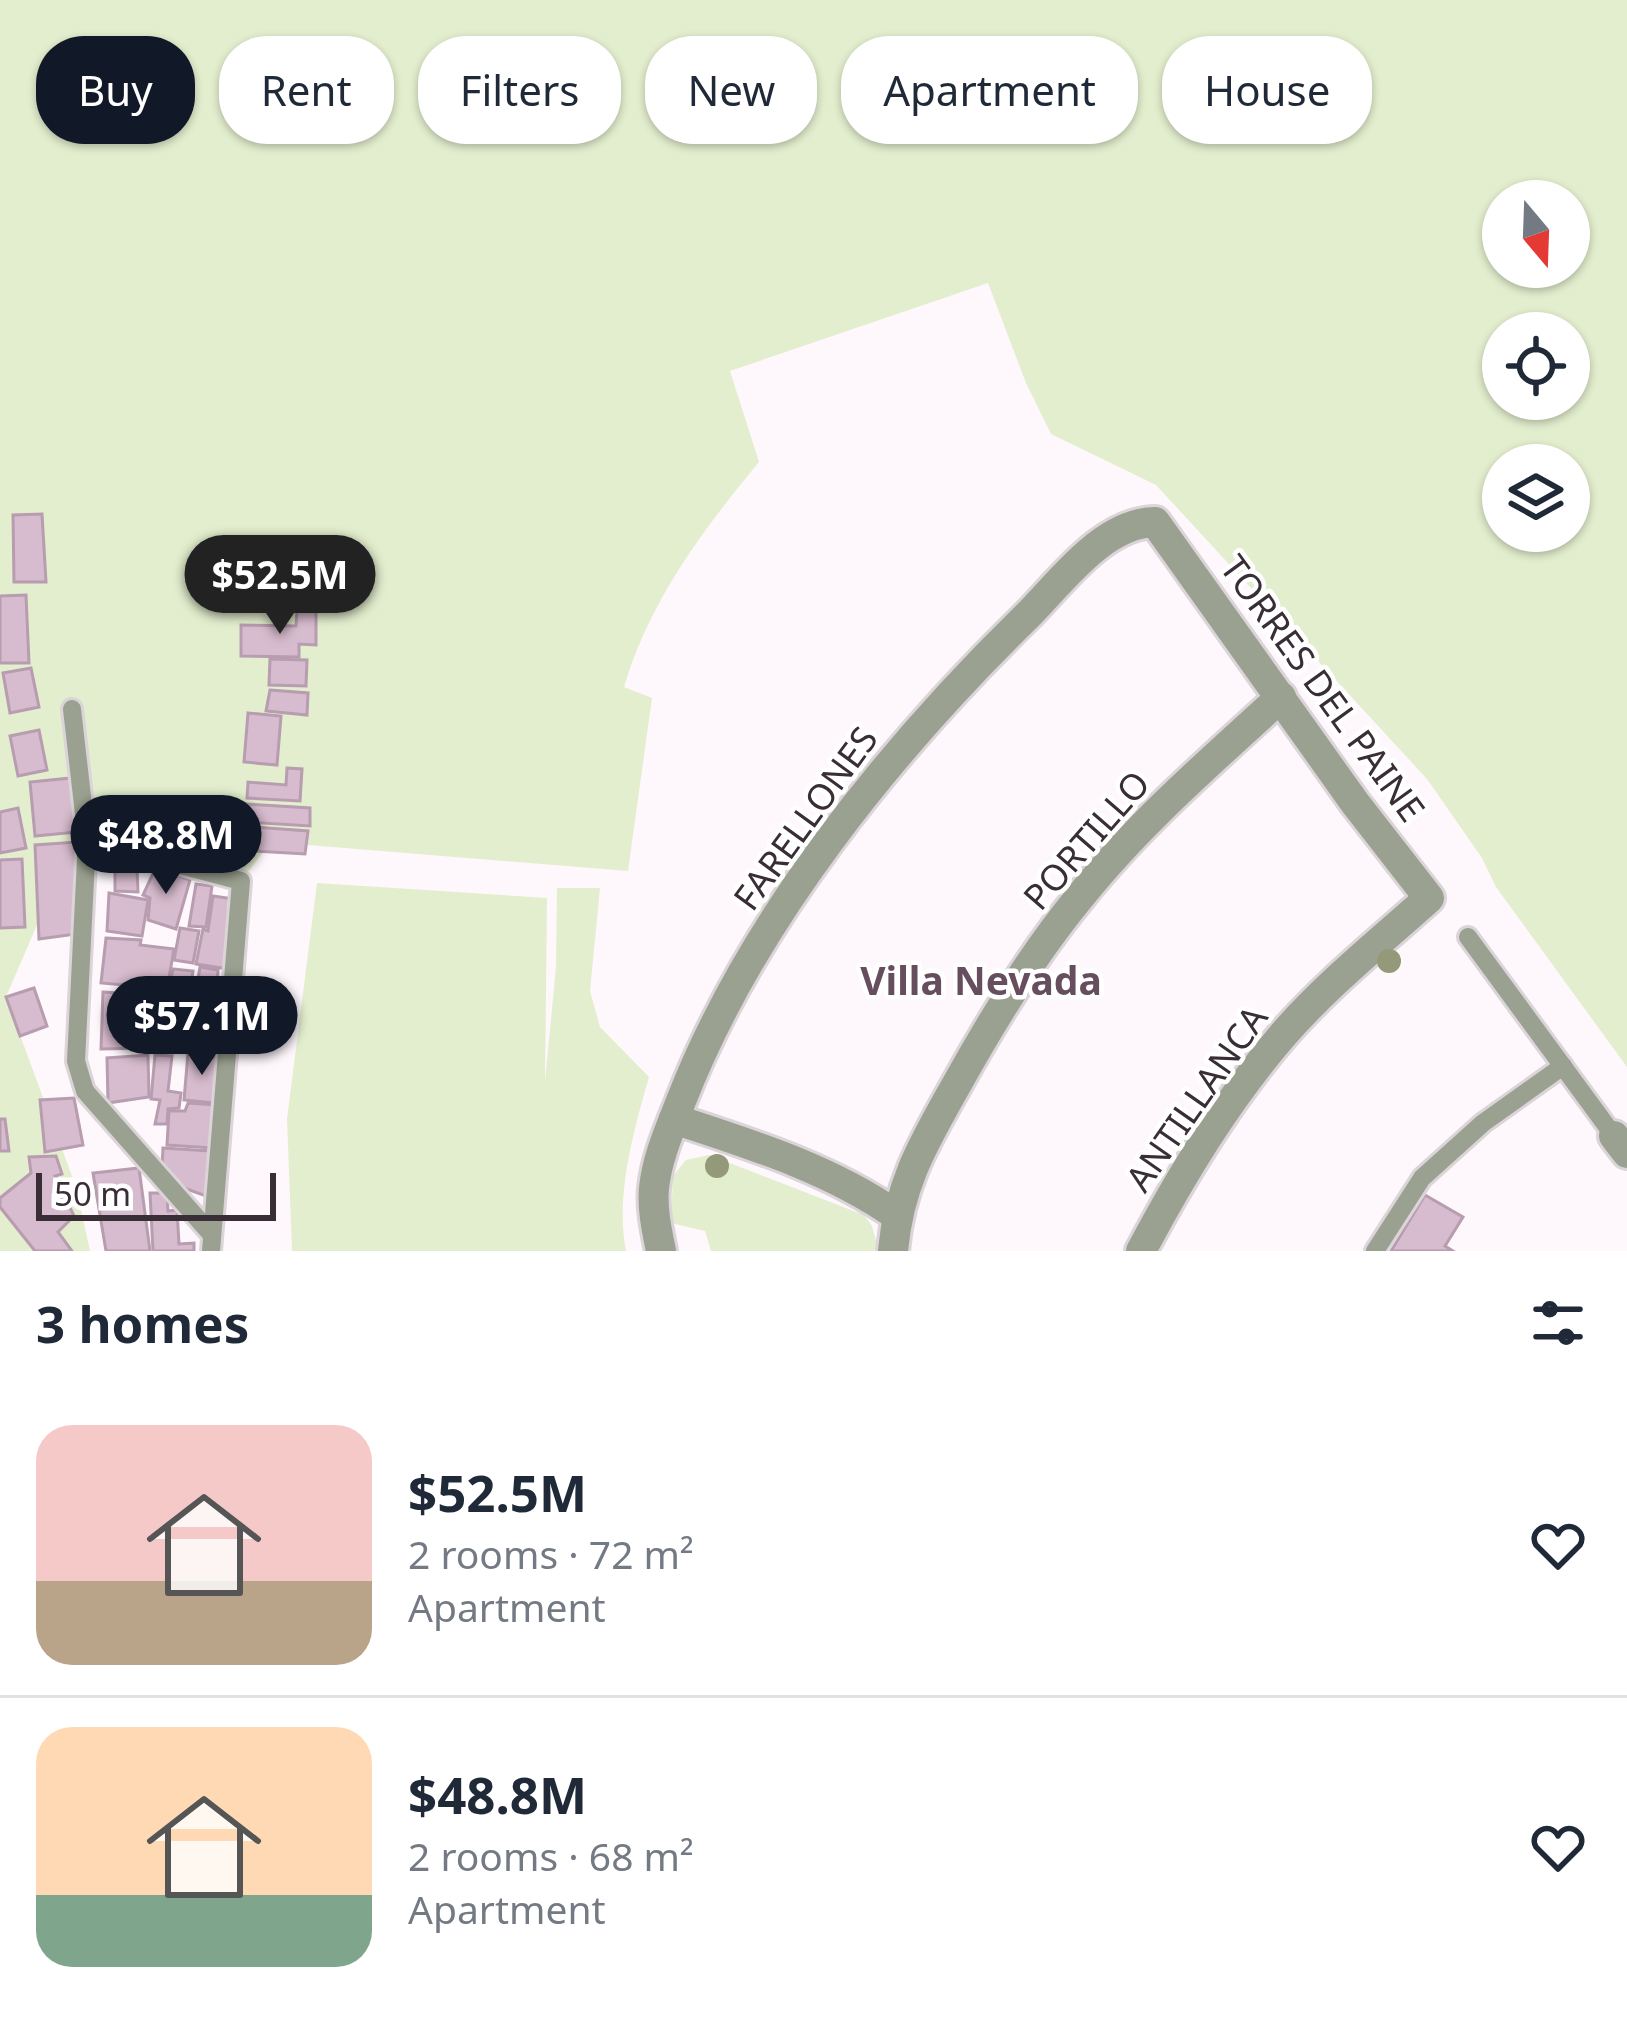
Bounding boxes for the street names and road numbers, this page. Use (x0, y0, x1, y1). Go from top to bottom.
street label: TORRES DEL PAINE (1210, 545, 1436, 831)
street label: FARELLONES (722, 716, 888, 920)
street label: PORTILLO (1012, 760, 1160, 920)
street label: ANTILLANCA (1114, 995, 1278, 1201)

